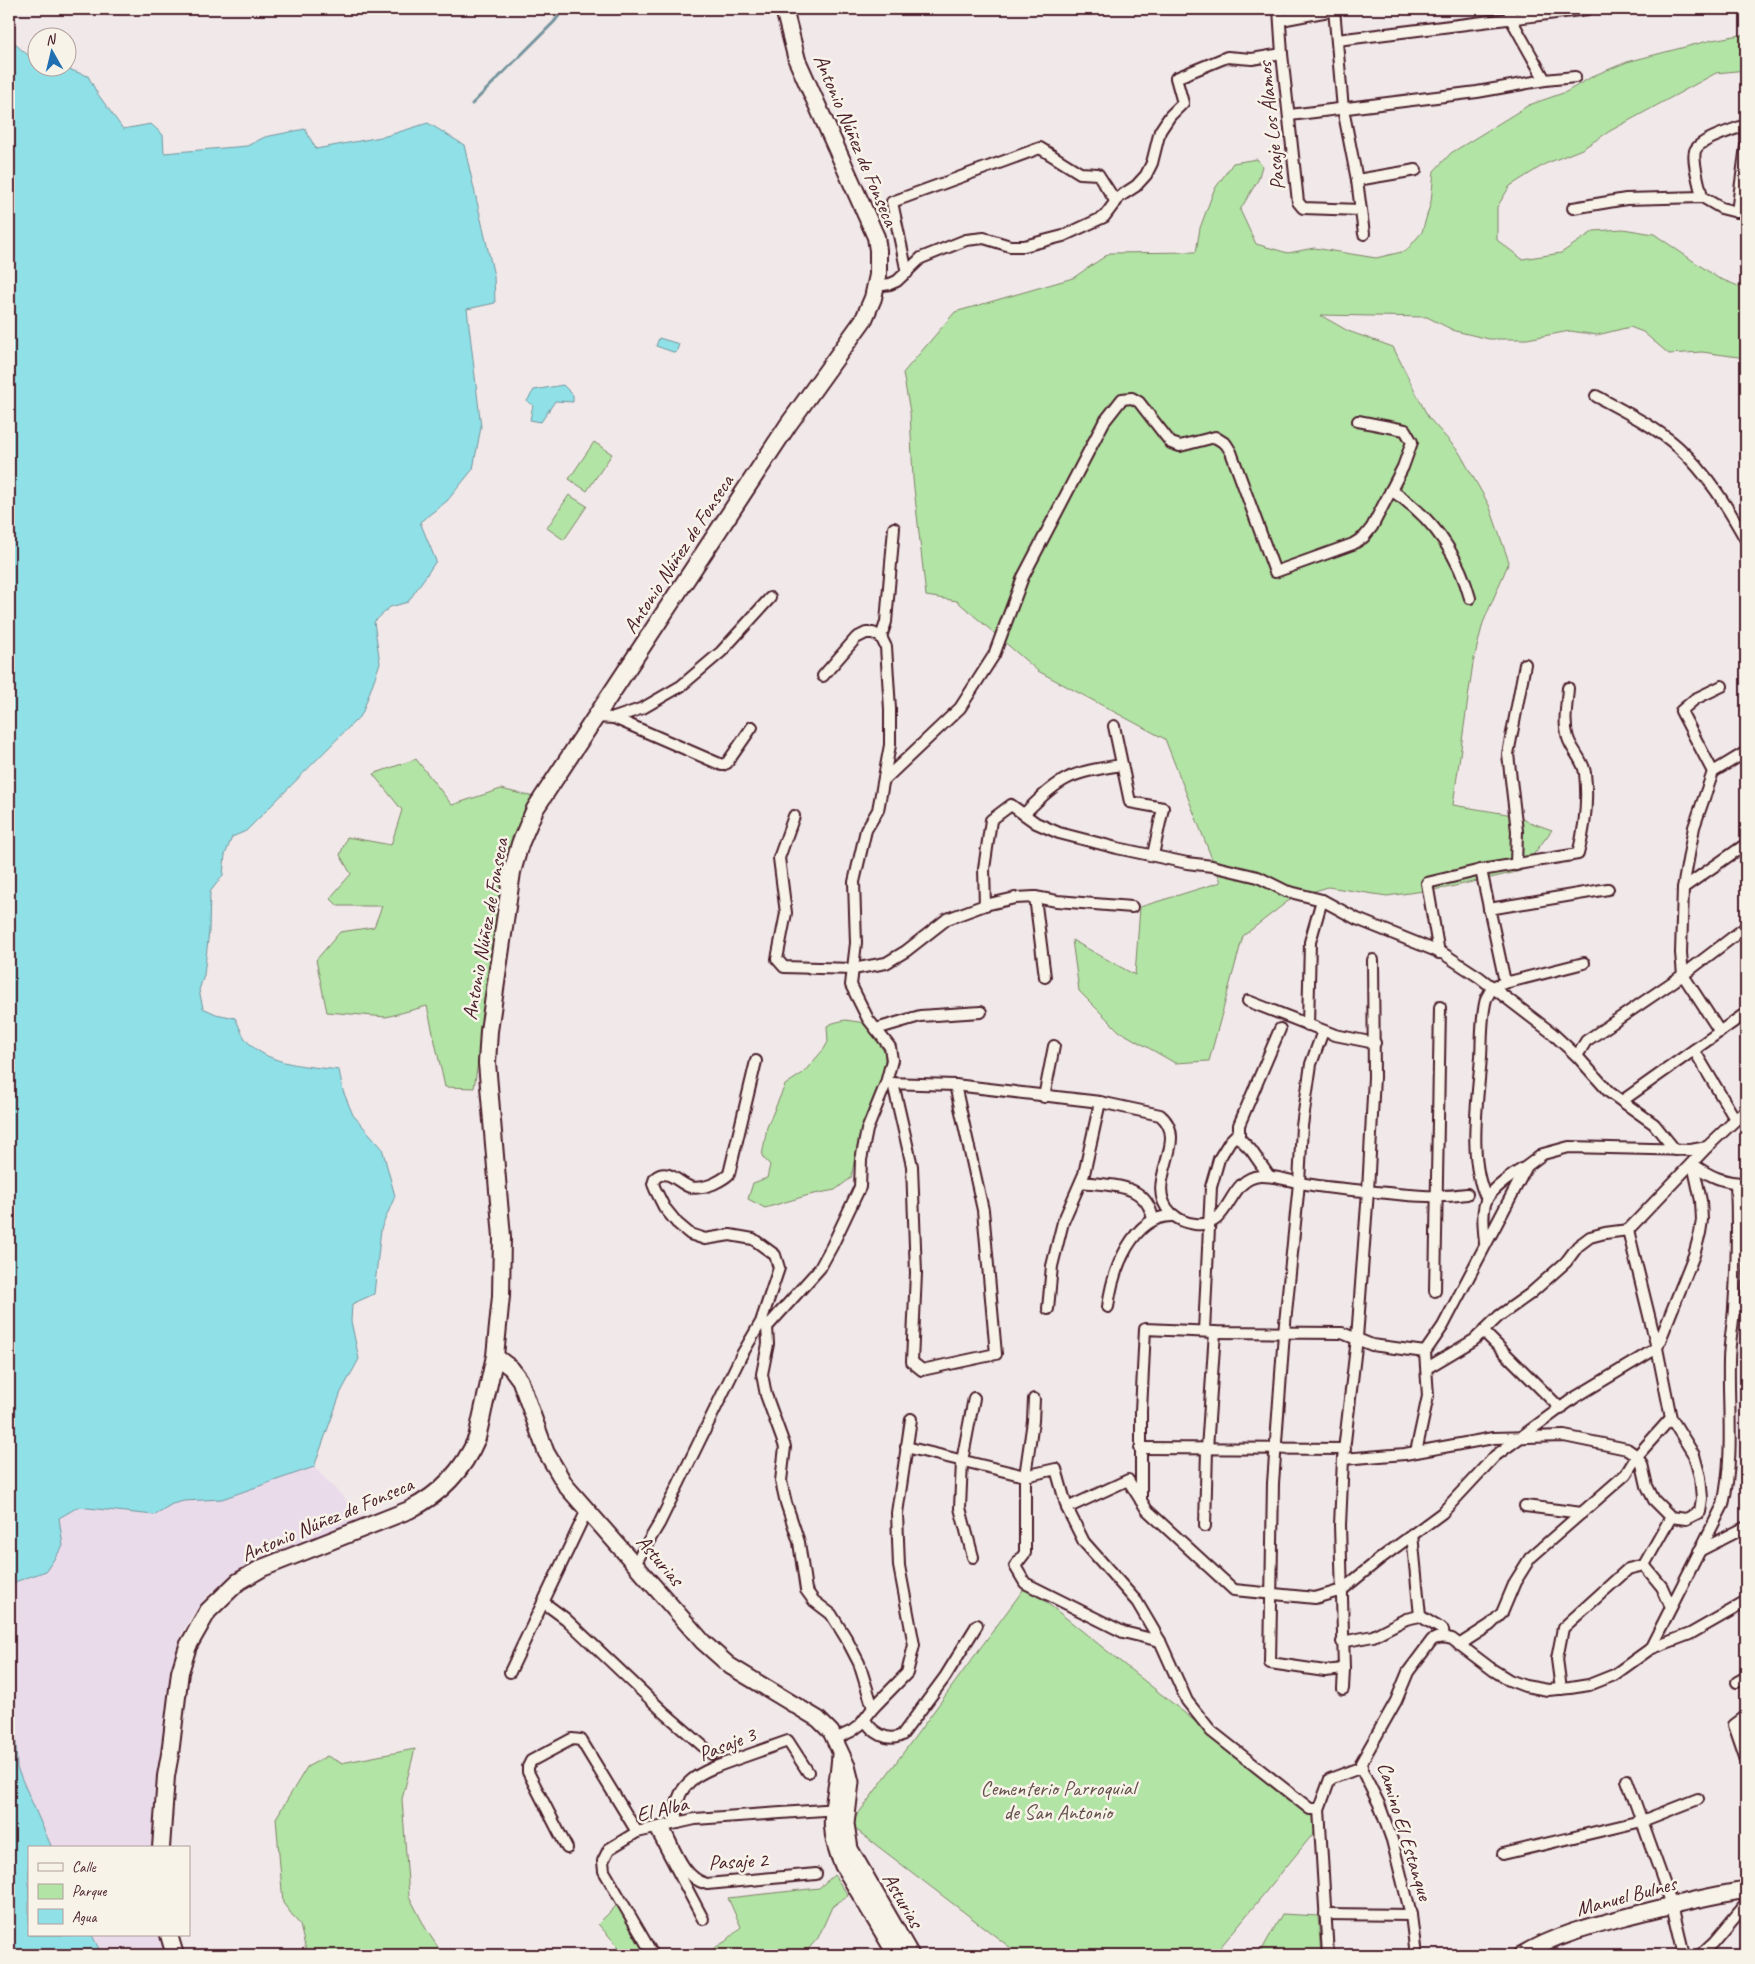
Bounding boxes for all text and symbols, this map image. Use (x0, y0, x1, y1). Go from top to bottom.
north arrow (28, 28, 78, 78)
text: N (45, 30, 58, 49)
street label: Antonio Núñez de Fonseca (808, 50, 905, 231)
street label: Pasaje Los Álamos (1251, 59, 1291, 192)
street label: Antonio Núñez de Fonseca (617, 468, 740, 638)
street label: Antonio Núñez de Fonseca (456, 835, 514, 1022)
street label: Antonio Núñez de Fonseca (237, 1470, 418, 1567)
street label: Asturias (631, 1529, 691, 1592)
street label: Pasaje 3 (695, 1721, 761, 1767)
street label: Camino El Estanque (1372, 1759, 1439, 1904)
park label: Cementerio Parroquial de San Antonio (980, 1775, 1139, 1825)
street label: El Alba (634, 1790, 692, 1828)
legend (28, 1846, 190, 1936)
street label: Pasaje 2 (708, 1846, 770, 1876)
text: Calle (72, 1858, 97, 1877)
street label: Asturias (877, 1868, 930, 1934)
street label: Manuel Bulnes (1573, 1870, 1681, 1922)
text: Parque (72, 1882, 108, 1901)
text: Agua (72, 1908, 97, 1927)

